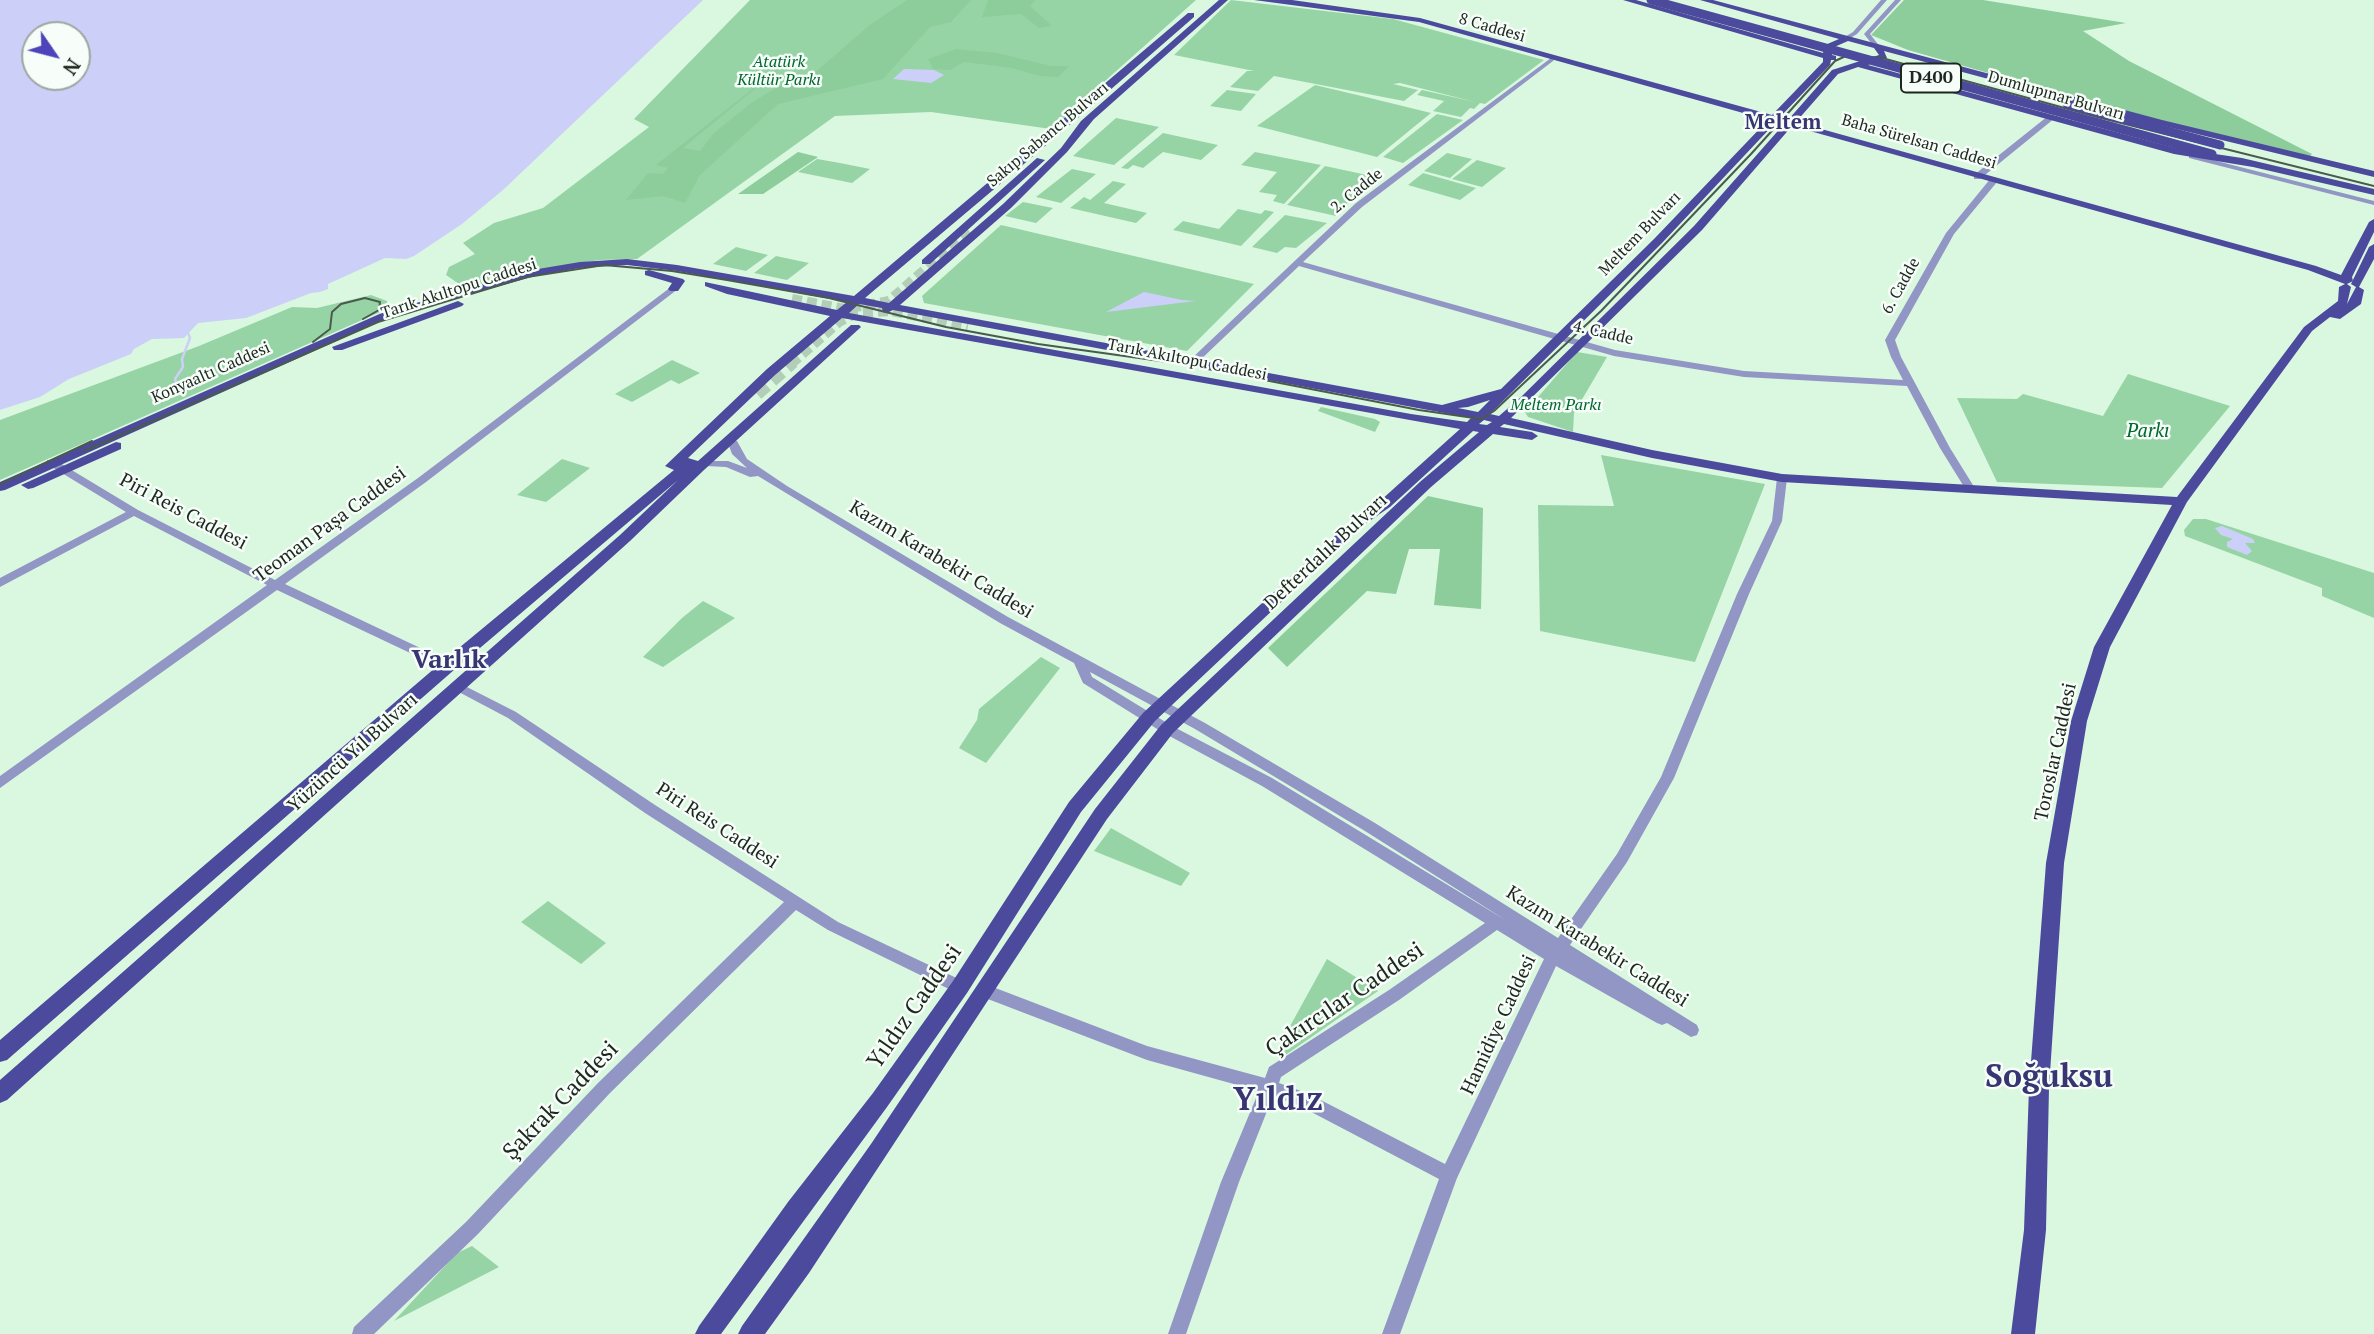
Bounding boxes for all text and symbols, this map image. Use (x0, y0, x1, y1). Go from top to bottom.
street label: 8 Caddesi (1457, 9, 1527, 47)
north arrow (21, 21, 91, 91)
park label: Atatürk Kültür Parkı (737, 52, 821, 90)
text: N (58, 54, 86, 80)
road number: D400 (1901, 64, 1961, 92)
street label: Dumlupınar Bulvarı (1986, 67, 2126, 125)
street label: Sakıp Sabancı Bulvarı (983, 79, 1113, 191)
district label: Meltem (1745, 110, 1821, 136)
street label: Baha Sürelsan Caddesi (1839, 111, 1999, 173)
street label: 2. Cadde (1327, 164, 1387, 218)
street label: Meltem Bulvarı (1595, 188, 1685, 280)
street label: Tarık Akıltopu Caddesi (379, 255, 539, 323)
street label: 6. Cadde (1878, 255, 1924, 317)
street label: 4. Cadde (1571, 317, 1635, 349)
street label: Tarık Akıltopu Caddesi (1106, 335, 1268, 385)
street label: Konyaaltı Caddesi (149, 338, 273, 408)
park label: Meltem Parkı (1511, 395, 1601, 415)
park label: Parkı (2127, 421, 2169, 443)
street label: Teoman Paşa Caddesi (249, 462, 411, 588)
street label: Piri Reis Caddesi (115, 469, 251, 555)
street label: Defterdalık Bulvarı (1260, 489, 1392, 615)
street label: Kazım Karabekir Caddesi (845, 496, 1037, 624)
district label: Varlık (412, 645, 486, 677)
street label: Toroslar Caddesi (2030, 681, 2082, 823)
street label: Yüzüncü Yıl Bulvarı (283, 689, 423, 817)
street label: Piri Reis Caddesi (652, 778, 782, 874)
street label: Kazım Karabekir Caddesi (1502, 882, 1692, 1012)
street label: Çakırcılar Caddesi (1261, 937, 1429, 1063)
street label: Yıldız Caddesi (862, 939, 968, 1075)
street label: Hamidiye Caddesi (1457, 951, 1541, 1099)
street label: Şakrak Caddesi (498, 1036, 624, 1166)
district label: Soğuksu (1985, 1059, 2113, 1097)
district label: Yıldız (1233, 1082, 1323, 1120)

